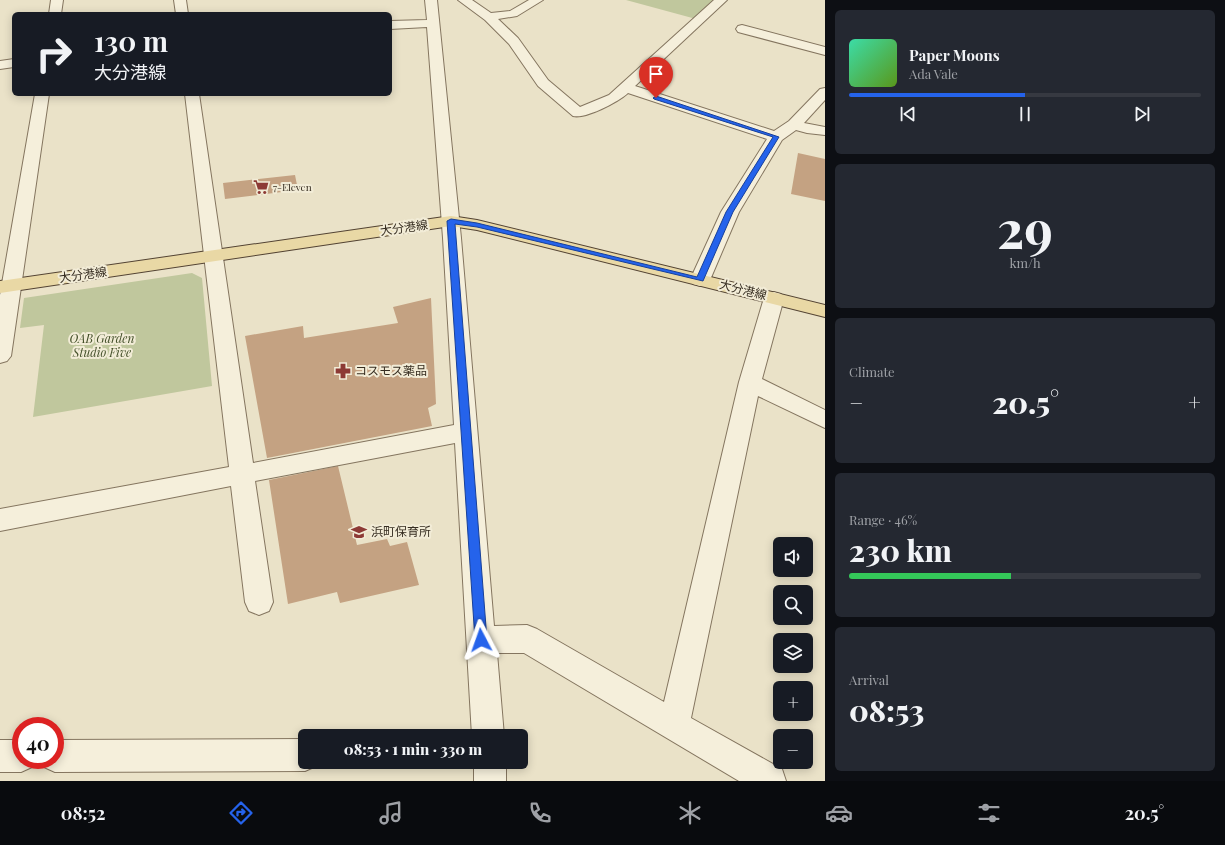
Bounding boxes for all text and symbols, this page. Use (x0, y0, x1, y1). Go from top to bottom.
text: 130 m (94, 22, 168, 59)
icon: right (28, 28, 80, 80)
text: Paper Moons (909, 45, 1000, 65)
pin (639, 57, 673, 98)
text: 大分港線 (94, 60, 166, 84)
icon: arrive (645, 63, 667, 85)
text: Ada Vale (909, 65, 958, 82)
icon: previous (897, 103, 919, 125)
icon: pause (1014, 103, 1036, 125)
icon: next (1131, 103, 1153, 125)
supermarket icon: 7-Eleven (252, 178, 270, 196)
place label: 7-Eleven (273, 180, 312, 194)
text: 29 (997, 193, 1053, 262)
street label: 大分港線 (379, 216, 429, 238)
text: km/h (1009, 254, 1041, 271)
street label: 大分港線 (58, 263, 108, 285)
street label: 大分港線 (718, 275, 768, 303)
park label: OAB Garden Studio Five (70, 330, 134, 360)
pharmacy icon: コスモス薬品 (334, 362, 352, 380)
place label: コスモス薬品 (355, 362, 427, 378)
text: Climate (849, 363, 895, 380)
text: 20.5° (992, 382, 1059, 422)
text: − (849, 387, 863, 417)
text: + (1188, 387, 1201, 417)
text: Range · 46% (849, 511, 917, 528)
school or university icon: 浜町保育所 (350, 523, 368, 541)
place label: 浜町保育所 (371, 523, 431, 539)
text: 230 km (849, 530, 952, 570)
map controls (773, 537, 813, 769)
button: sound (773, 537, 813, 577)
button: search (773, 585, 813, 625)
position arrow (460, 619, 502, 661)
button: layers (773, 633, 813, 673)
text: Arrival (849, 671, 889, 688)
button: + (773, 681, 813, 721)
text: 08:53 (849, 690, 924, 730)
speed limit sign: 40 (12, 717, 64, 769)
button: − (773, 729, 813, 769)
text: 08:53 · 1 min · 330 m (344, 739, 482, 759)
icon: directions (227, 799, 255, 827)
icon: music (377, 799, 405, 827)
icon: phone (526, 799, 554, 827)
icon: climate (676, 799, 704, 827)
icon: car (825, 799, 853, 827)
icon: filters (975, 799, 1003, 827)
text: 08:52 (61, 801, 105, 825)
text: 20.5° (1125, 801, 1164, 825)

